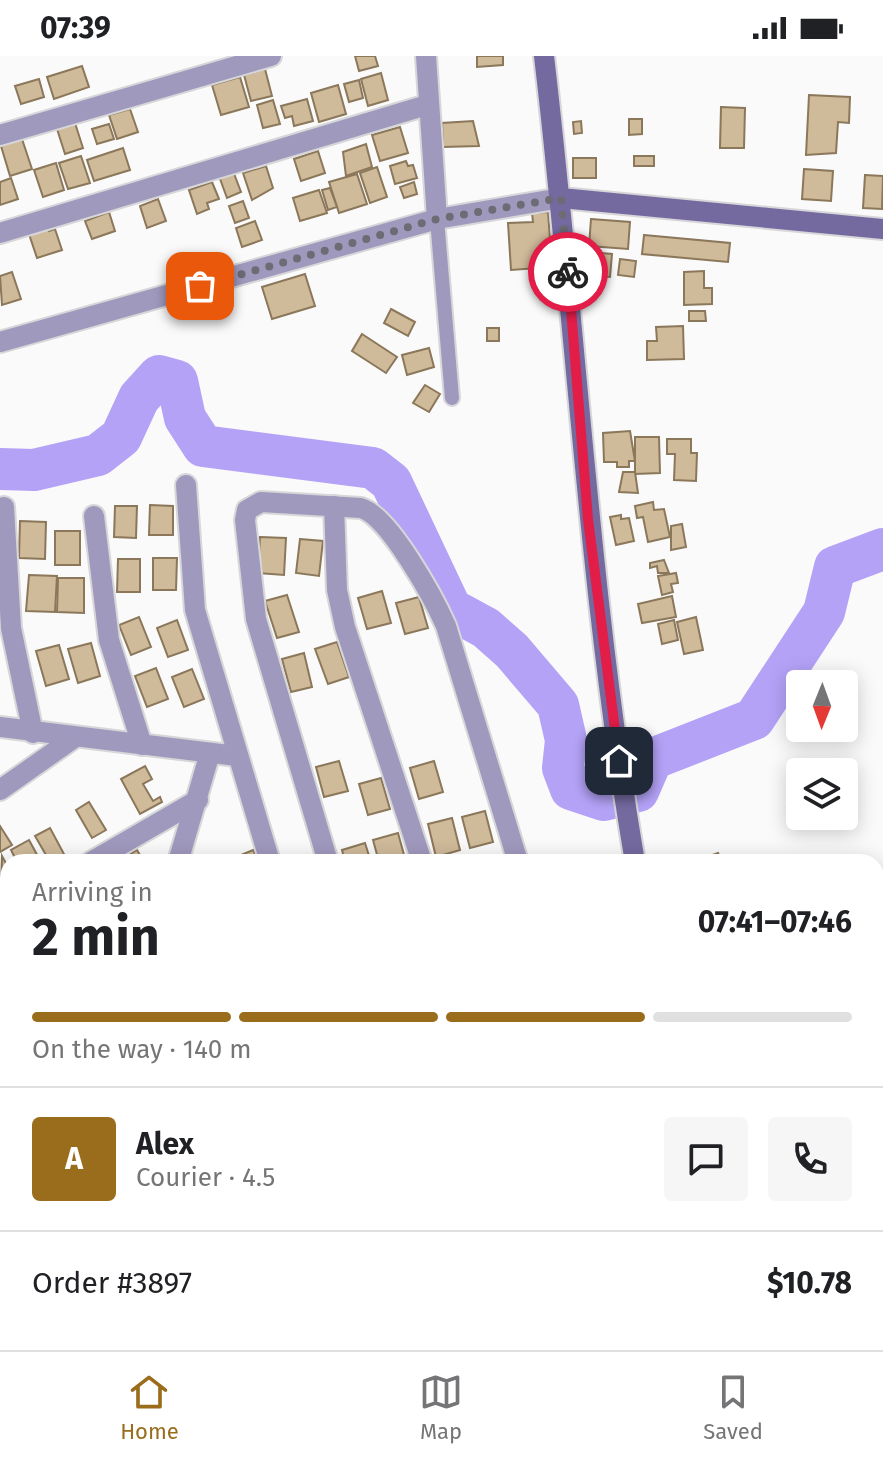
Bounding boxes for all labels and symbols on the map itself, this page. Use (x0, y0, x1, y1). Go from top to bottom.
courier (528, 232, 608, 312)
pin (166, 252, 234, 320)
north arrow (786, 670, 858, 742)
pin (585, 727, 653, 795)

